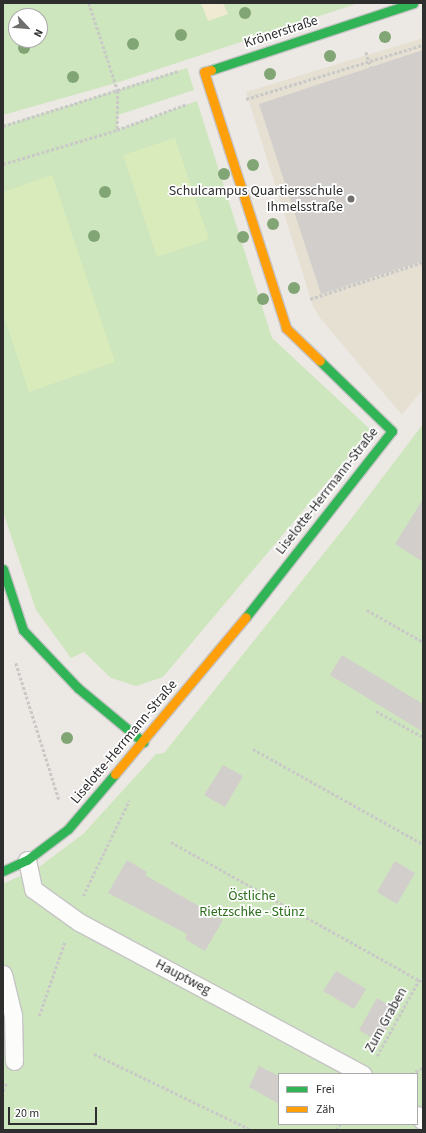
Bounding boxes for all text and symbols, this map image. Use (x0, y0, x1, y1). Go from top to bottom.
north arrow (8, 8, 48, 48)
street label: Krönerstraße (242, 12, 320, 52)
text: N (30, 26, 47, 40)
place label: Schulcampus Quartiersschule Ihmelsstraße (169, 183, 343, 216)
marker: Schulcampus Quartiersschule Ihmelsstraße (346, 194, 356, 204)
street label: Liselotte-Herrmann-Straße (272, 424, 382, 558)
street label: Liselotte-Herrmann-Straße (67, 677, 181, 807)
park label: Östliche Rietzschke - Stünz (199, 888, 305, 920)
street label: Hauptweg (153, 956, 213, 998)
street label: Zum Graben (361, 985, 411, 1055)
legend (278, 1073, 418, 1125)
text: Frei (316, 1081, 335, 1098)
scale bar (10, 1099, 99, 1125)
text: Zäh (316, 1101, 335, 1118)
text: 20 m (15, 1105, 39, 1122)

